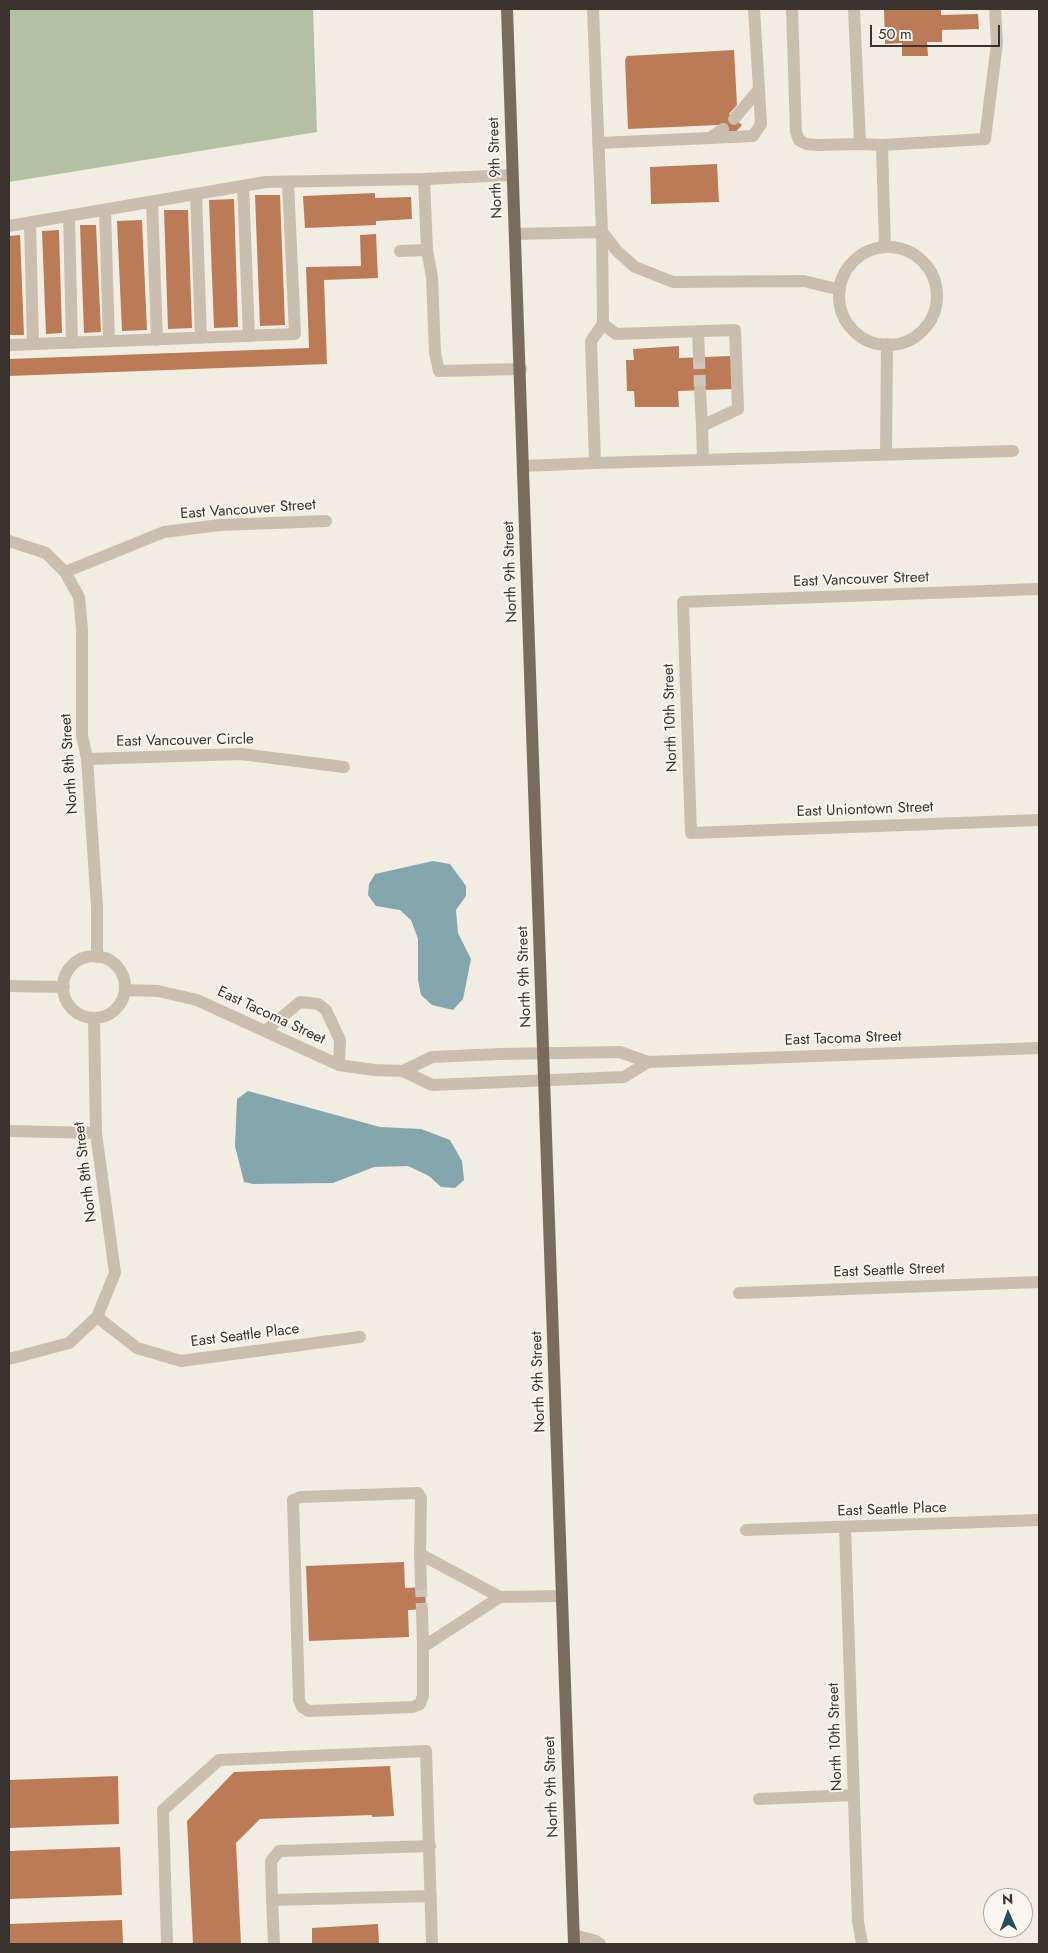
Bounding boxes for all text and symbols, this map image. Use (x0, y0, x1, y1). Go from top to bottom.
scale bar (873, 15, 1003, 47)
text: 50 m (878, 23, 912, 45)
street label: North 9th Street (485, 117, 507, 219)
street label: East Vancouver Street (180, 496, 316, 524)
street label: North 9th Street (500, 521, 522, 623)
street label: East Vancouver Street (793, 569, 929, 591)
street label: North 10th Street (660, 663, 682, 773)
street label: North 8th Street (58, 713, 82, 815)
street label: East Vancouver Circle (116, 731, 254, 751)
street label: East Uniontown Street (796, 799, 934, 821)
street label: North 9th Street (514, 926, 536, 1028)
street label: East Tacoma Street (214, 983, 328, 1049)
street label: East Tacoma Street (784, 1028, 902, 1050)
street label: North 8th Street (71, 1121, 101, 1223)
street label: East Seattle Street (833, 1260, 945, 1282)
street label: East Seattle Place (190, 1320, 300, 1352)
street label: North 9th Street (528, 1331, 550, 1433)
street label: East Seattle Place (837, 1499, 947, 1521)
street label: North 10th Street (825, 1682, 847, 1792)
street label: North 9th Street (541, 1736, 563, 1838)
north arrow (983, 1888, 1033, 1938)
text: N (1002, 1889, 1013, 1909)

